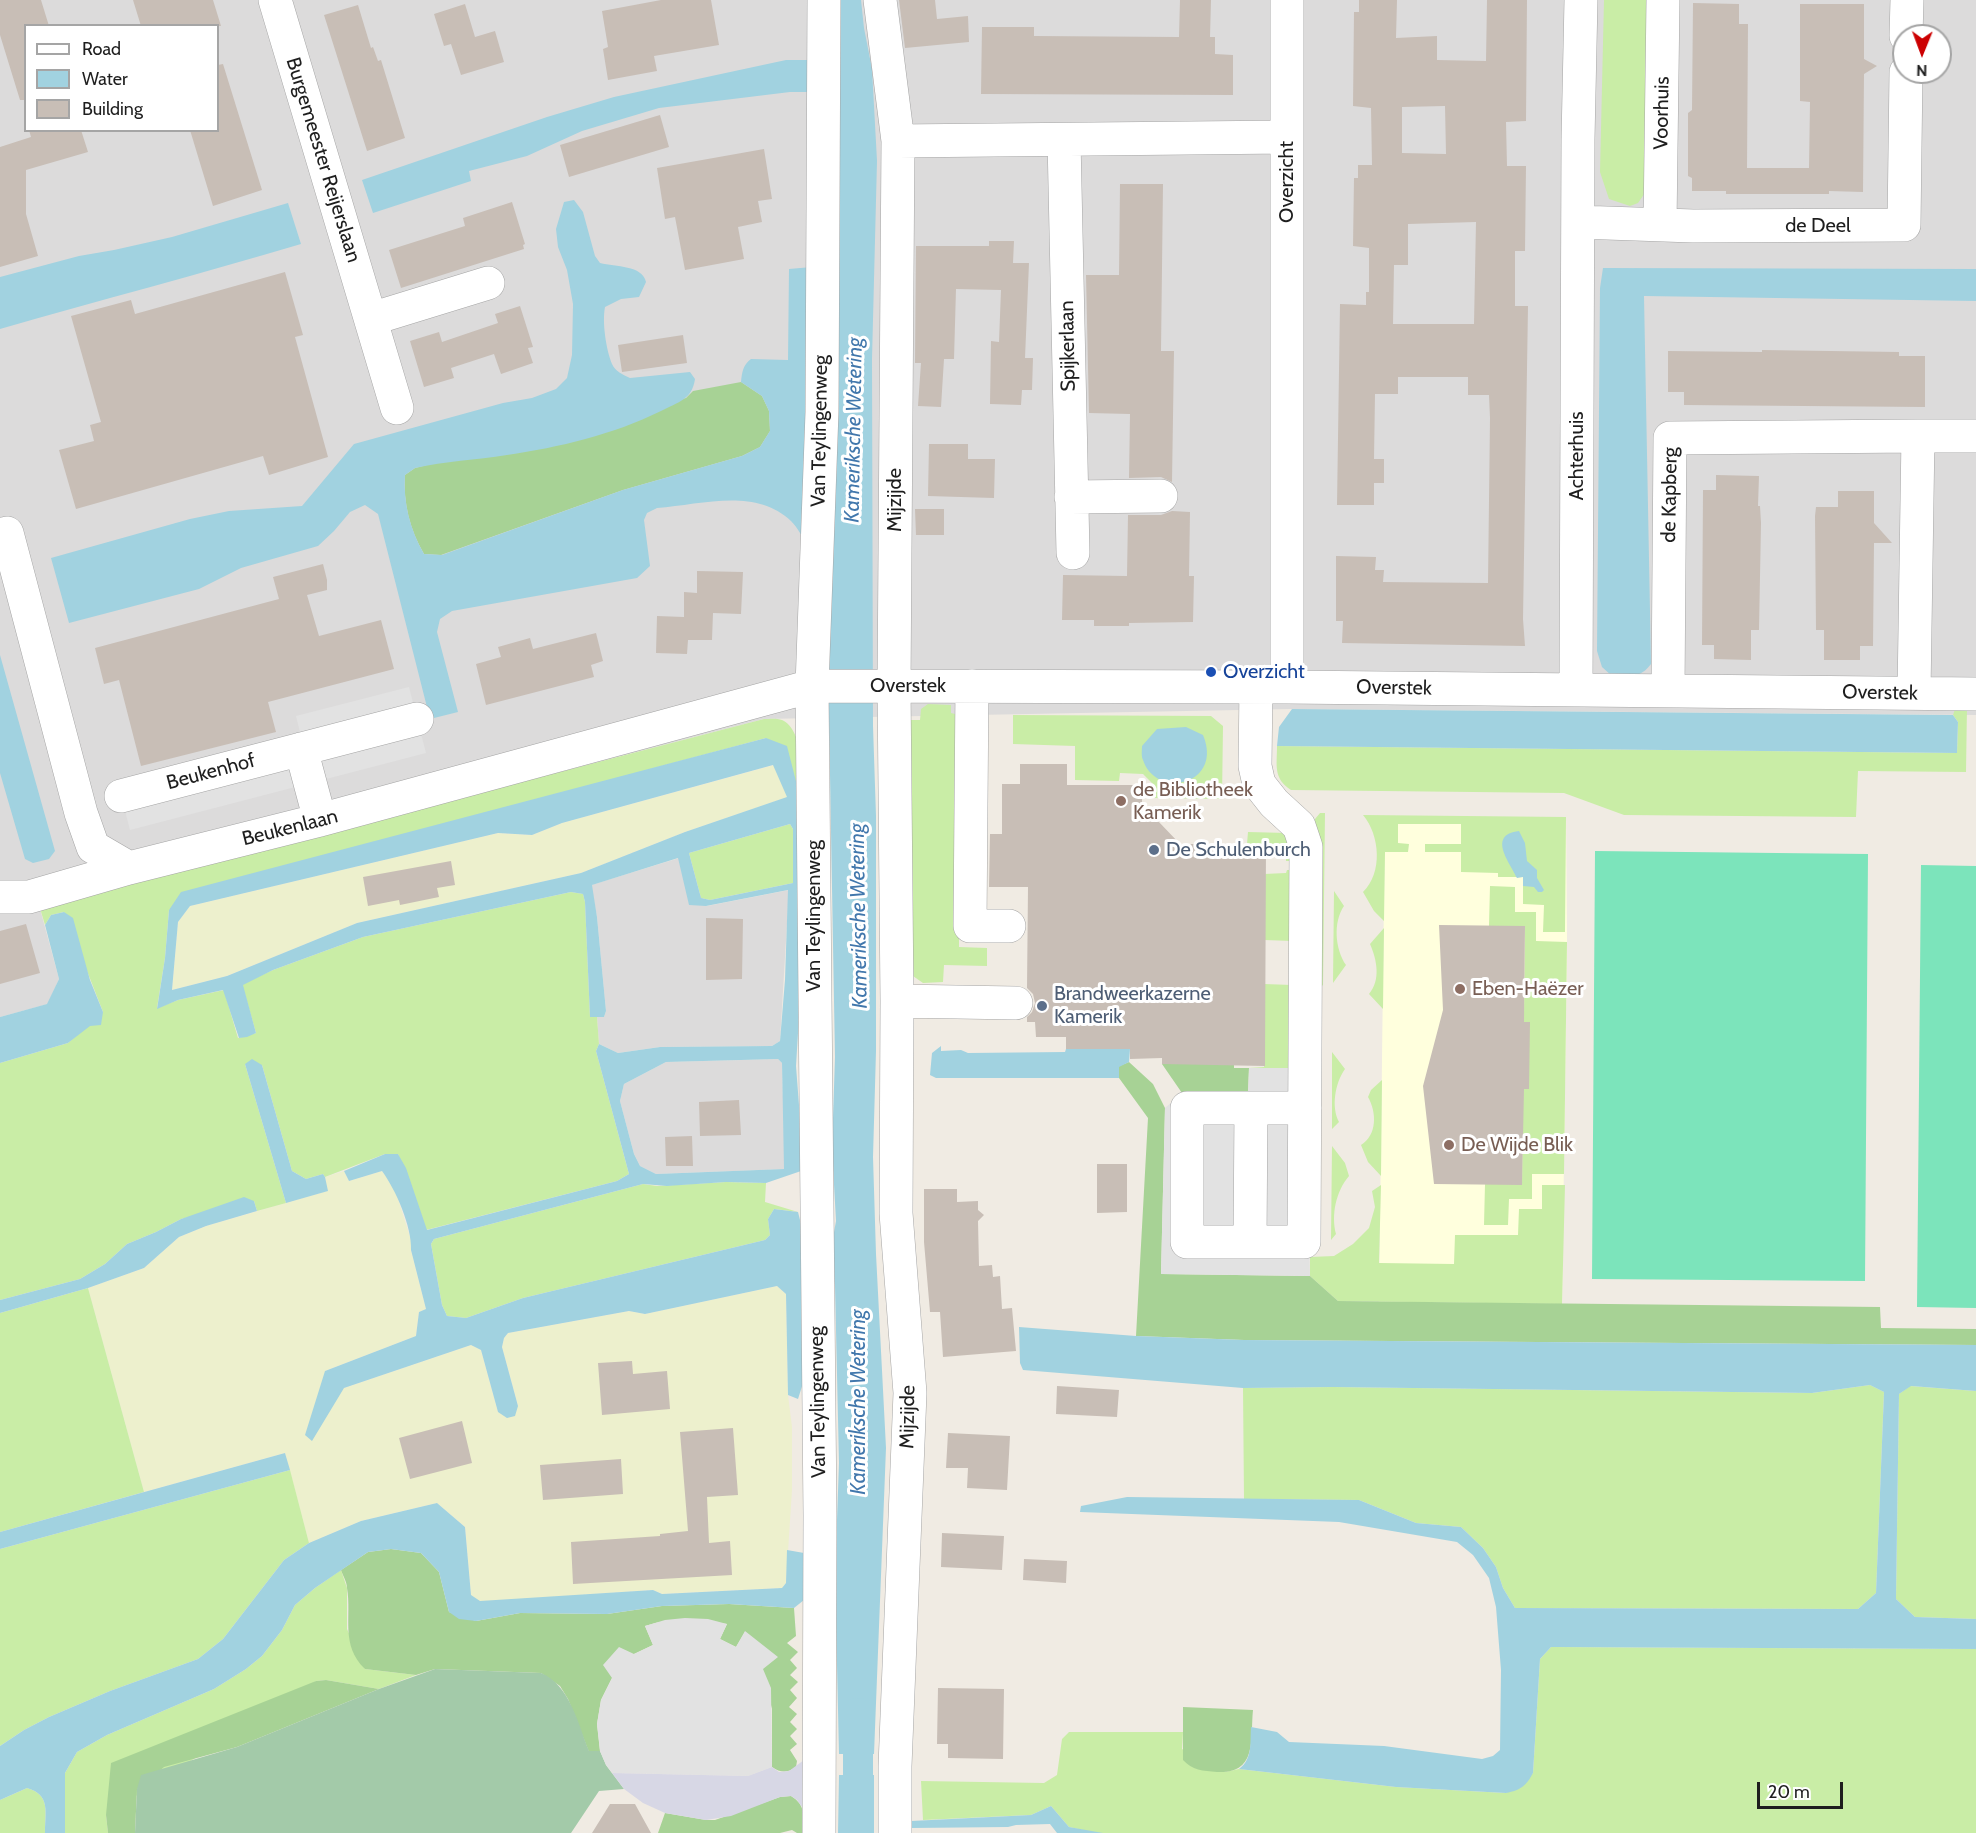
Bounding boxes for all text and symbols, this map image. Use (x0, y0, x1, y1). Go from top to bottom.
legend (24, 24, 219, 132)
north arrow (1892, 24, 1952, 84)
text: Road (82, 38, 121, 60)
street label: Burgemeester Reijerslaan (280, 55, 366, 265)
text: N (1916, 61, 1928, 80)
text: Water (82, 68, 128, 90)
street label: Voorhuis (1649, 76, 1675, 150)
text: Building (82, 98, 143, 120)
street label: Overzicht (1275, 141, 1299, 223)
street label: de Deel (1785, 214, 1851, 238)
street label: Spijkerlaan (1055, 300, 1081, 392)
water label: Kameriksche Wetering (840, 337, 868, 523)
street label: Van Teylingenweg (807, 355, 833, 507)
street label: Achterhuis (1565, 412, 1589, 500)
street label: de Kapberg (1657, 447, 1683, 543)
street label: Mijzijde (883, 468, 907, 532)
place label: Overzicht (1223, 660, 1305, 684)
marker: Overzicht (1204, 665, 1218, 679)
street label: Overstek (870, 674, 946, 698)
street label: Overstek (1356, 675, 1432, 701)
street label: Overstek (1842, 680, 1918, 706)
street label: Beukenhof (164, 749, 258, 795)
place label: de Bibliotheek Kamerik (1133, 778, 1253, 825)
marker: de Bibliotheek Kamerik (1114, 794, 1128, 808)
street label: Beukenlaan (240, 805, 340, 851)
water label: Kameriksche Wetering (845, 823, 873, 1009)
place label: De Schulenburch (1166, 838, 1311, 862)
street label: Van Teylingenweg (802, 840, 826, 992)
marker: De Schulenburch (1147, 843, 1161, 857)
place label: Eben-Haëzer (1472, 977, 1584, 1001)
place label: Brandweerkazerne Kamerik (1054, 982, 1211, 1029)
marker: Eben-Haëzer (1453, 982, 1467, 996)
marker: Brandweerkazerne Kamerik (1035, 999, 1049, 1013)
place label: De Wijde Blik (1461, 1133, 1573, 1157)
marker: De Wijde Blik (1442, 1138, 1456, 1152)
water label: Kameriksche Wetering (846, 1309, 872, 1495)
street label: Van Teylingenweg (805, 1326, 831, 1478)
street label: Mijzijde (895, 1385, 921, 1449)
scale bar (1760, 1770, 1846, 1808)
text: 20 m (1768, 1781, 1810, 1803)

